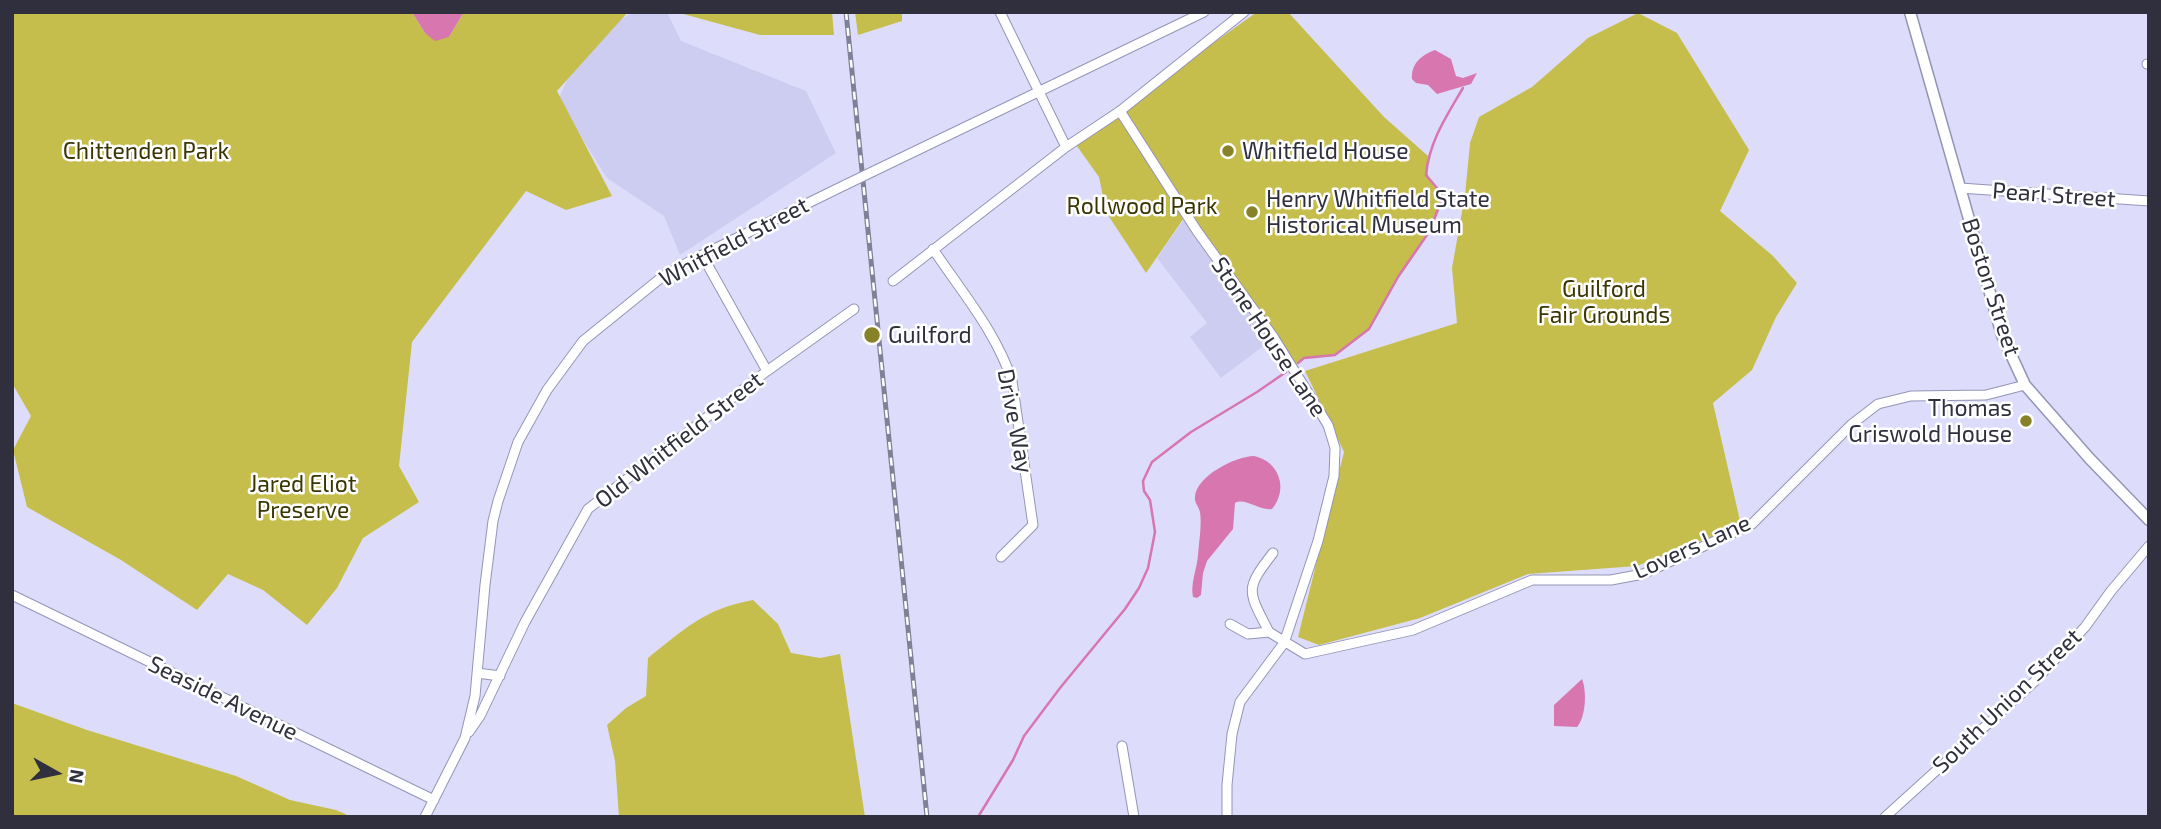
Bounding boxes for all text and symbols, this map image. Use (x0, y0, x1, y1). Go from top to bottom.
park label: Chittenden Park (63, 137, 229, 165)
place label: Whitfield House (1242, 137, 1409, 165)
marker: Whitfield House (1220, 143, 1236, 159)
street label: Pearl Street (1991, 177, 2117, 213)
place label: Henry Whitfield State Historical Museum (1266, 185, 1490, 239)
street label: Whitfield Street (655, 191, 813, 293)
park label: Rollwood Park (1067, 192, 1217, 220)
marker: Henry Whitfield State Historical Museum (1244, 204, 1260, 220)
street label: Boston Street (1956, 215, 2026, 359)
street label: Stone House Lane (1205, 252, 1333, 422)
park label: Guilford Fair Grounds (1538, 275, 1670, 329)
place label: Guilford (888, 321, 972, 349)
marker: Guilford (862, 325, 882, 345)
street label: Old Whitfield Street (590, 366, 768, 514)
street label: Drive Way (991, 366, 1039, 476)
place label: Thomas Griswold House (1848, 394, 2012, 448)
marker: Thomas Griswold House (2018, 413, 2034, 429)
park label: Jared Eliot Preserve (249, 470, 357, 524)
street label: Lovers Lane (1629, 509, 1755, 585)
street label: South Union Street (1927, 623, 2087, 779)
street label: Seaside Avenue (144, 650, 302, 746)
north arrow (21, 738, 91, 808)
text: N (65, 768, 90, 785)

